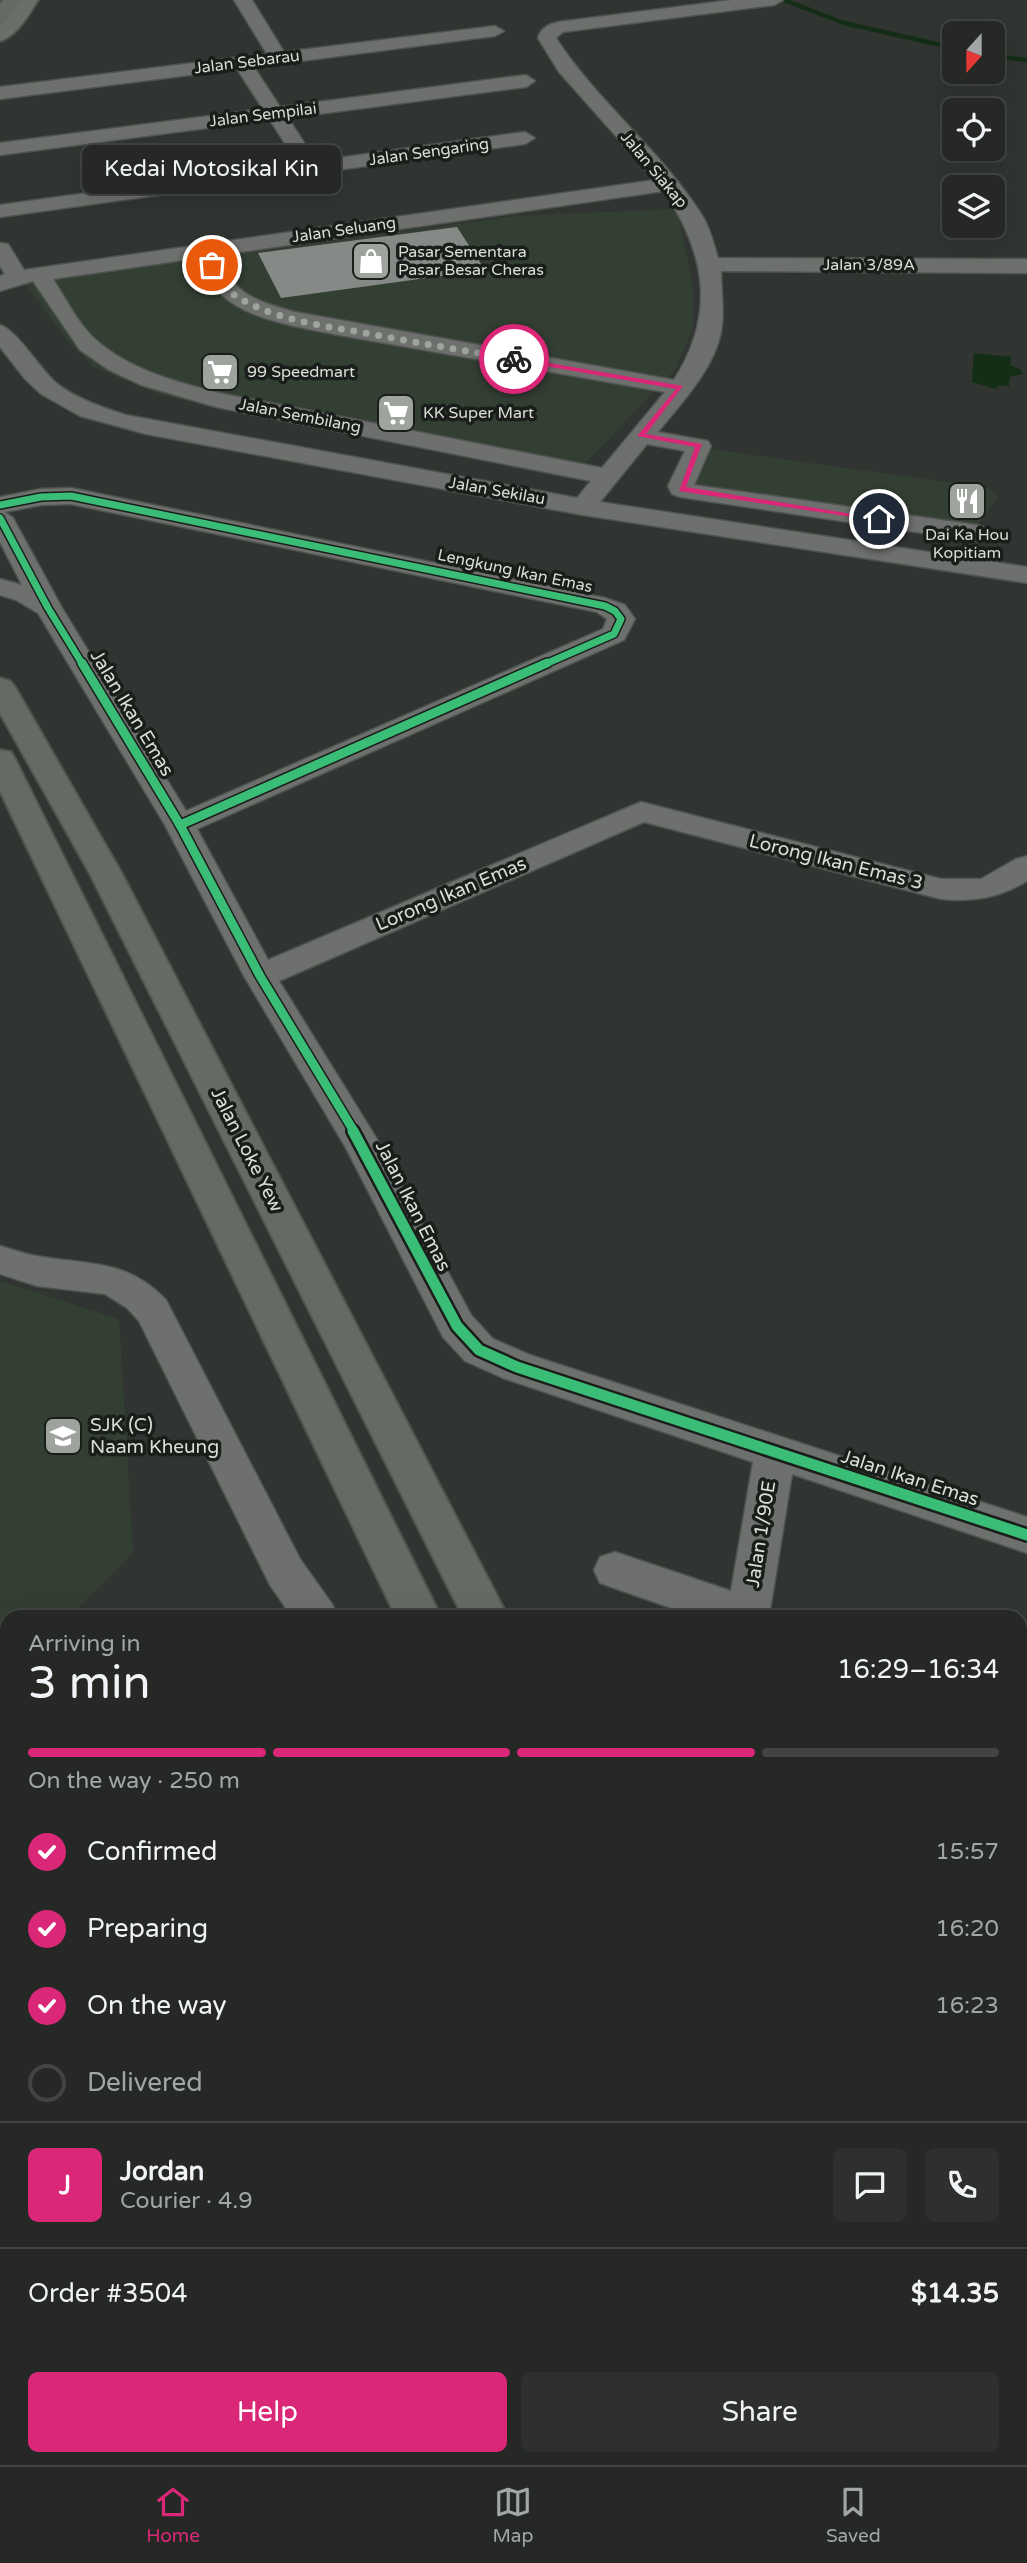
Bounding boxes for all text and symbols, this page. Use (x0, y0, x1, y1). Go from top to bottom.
north arrow (942, 21, 1004, 84)
map controls (942, 21, 1005, 238)
street label: Jalan Sebarau (193, 46, 301, 78)
street label: Jalan Sempilai (208, 98, 318, 132)
button: locate (942, 98, 1005, 161)
street label: Jalan Siakap (616, 128, 692, 212)
street label: Jalan Sengaring (368, 134, 490, 170)
callout: Kedai Motosikal Kin (82, 146, 342, 195)
text: Kedai Motosikal Kin (104, 155, 319, 183)
button: layers (942, 175, 1005, 238)
street label: Jalan Seluang (291, 213, 397, 247)
pin (182, 235, 242, 295)
shop icon: Pasar Sementara Pasar Besar Cheras (350, 240, 392, 282)
place label: Pasar Sementara Pasar Besar Cheras (398, 242, 544, 280)
icon: bag (193, 246, 231, 284)
street label: Jalan 3/89A (823, 255, 915, 275)
courier (479, 324, 549, 394)
icon: bike (495, 340, 533, 378)
supermarket icon: 99 Speedmart (199, 351, 241, 393)
place label: 99 Speedmart (247, 362, 355, 382)
supermarket icon: KK Super Mart (375, 392, 417, 434)
street label: Jalan Sembilang (237, 394, 363, 438)
place label: KK Super Mart (423, 403, 534, 423)
street label: Jalan Sekilau (447, 473, 547, 509)
restaurant icon: Dai Ka Hou Kopitiam (946, 480, 988, 522)
pin (849, 489, 909, 549)
icon: home (860, 500, 898, 538)
place label: Dai Ka Hou Kopitiam (925, 525, 1009, 563)
street label: Lengkung Ikan Emas (436, 545, 594, 597)
street label: Jalan Ikan Emas (86, 646, 178, 780)
street label: Lorong Ikan Emas 3 (747, 830, 925, 894)
street label: Lorong Ikan Emas (372, 852, 530, 936)
street label: Jalan Loke Yew (206, 1084, 288, 1216)
street label: Jalan Ikan Emas (371, 1137, 455, 1275)
place label: SJK (C) Naam Kheung (90, 1414, 219, 1458)
school or university icon: SJK (C) Naam Kheung (42, 1415, 84, 1457)
street label: Jalan Ikan Emas (838, 1445, 982, 1511)
street label: Jalan 1/90E (742, 1479, 780, 1589)
text: Arriving in (28, 1630, 141, 1658)
text: 16:29–16:34 (837, 1654, 999, 1685)
text: 3 min (28, 1656, 151, 1711)
text: On the way · 250 m (28, 1767, 240, 1795)
icon: check (28, 1833, 66, 1871)
text: Confirmed (87, 1836, 217, 1867)
text: 15:57 (935, 1838, 999, 1866)
icon: check (28, 1910, 66, 1948)
text: Preparing (87, 1913, 208, 1944)
text: 16:20 (935, 1915, 999, 1943)
icon: check (28, 1987, 66, 2025)
text: On the way (87, 1990, 227, 2021)
text: 16:23 (935, 1992, 999, 2020)
text: Delivered (87, 2067, 203, 2098)
button: chat (833, 2148, 907, 2222)
button: phone (925, 2148, 999, 2222)
text: Jordan (120, 2156, 204, 2187)
text: J (59, 2170, 71, 2201)
text: Courier · 4.9 (120, 2187, 253, 2215)
text: Order #3504 (28, 2278, 188, 2309)
text: $14.35 (911, 2278, 999, 2309)
button: Help (28, 2372, 507, 2452)
button: Share (521, 2372, 999, 2452)
tab: Home (146, 2483, 200, 2547)
tab: Map (492, 2483, 533, 2547)
tab: Saved (826, 2483, 881, 2547)

